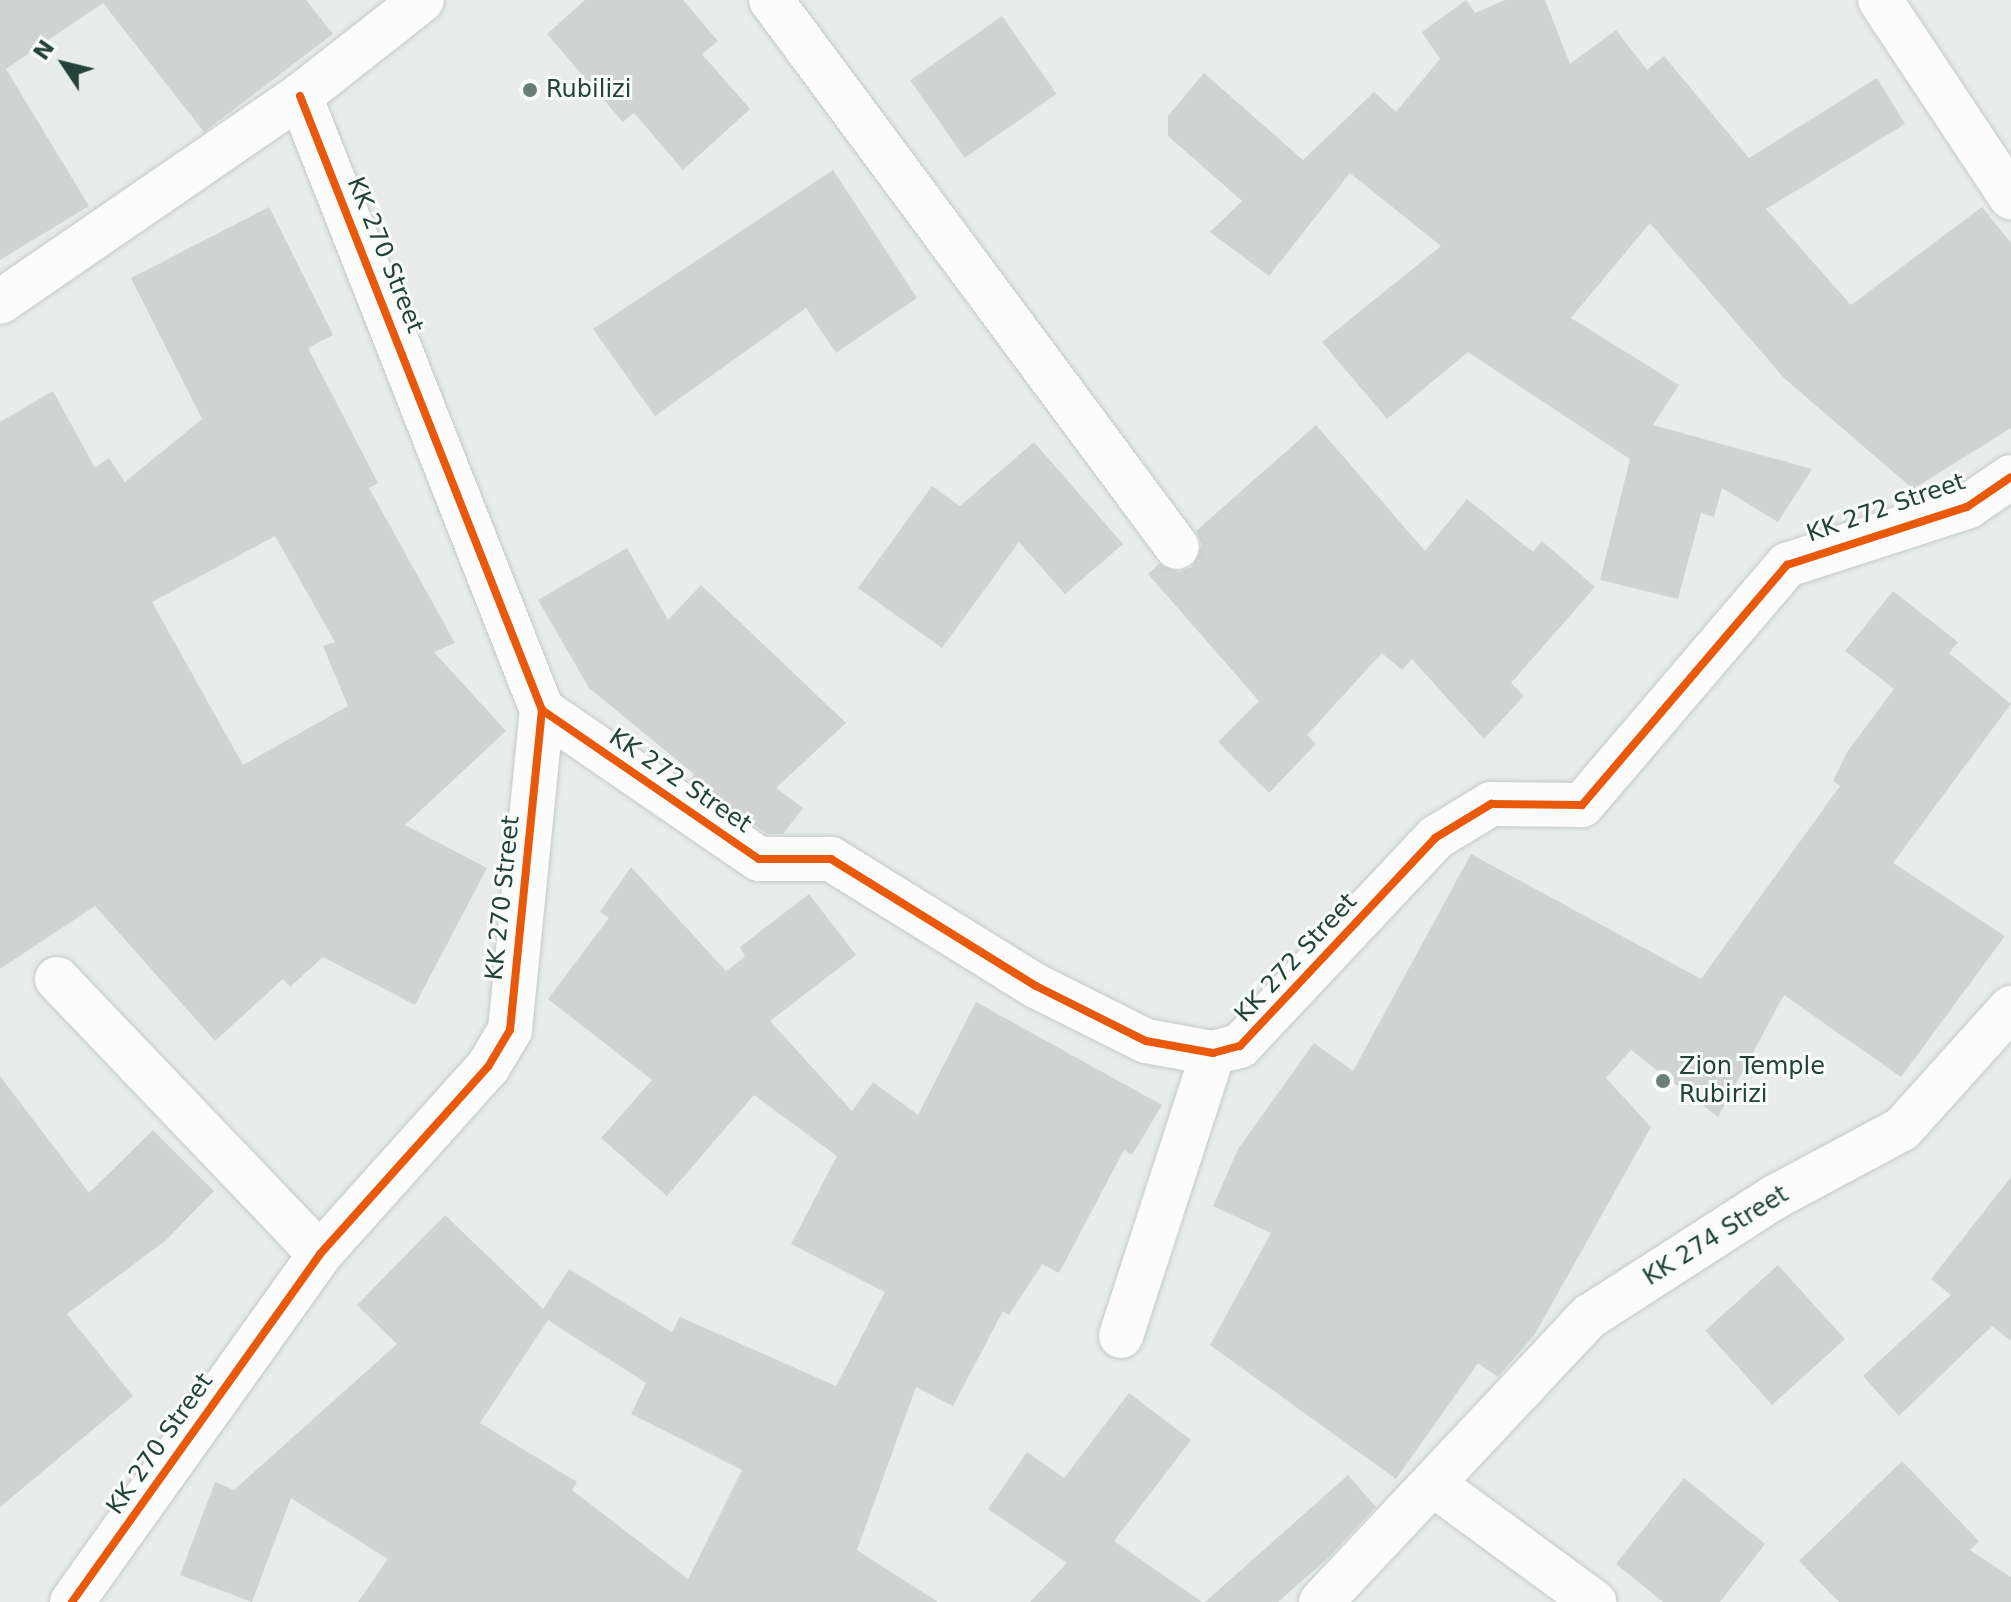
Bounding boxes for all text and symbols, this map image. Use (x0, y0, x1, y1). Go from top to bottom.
north arrow (24, 24, 104, 104)
text: N (28, 35, 59, 65)
place label: Rubilizi (546, 76, 631, 104)
marker: Rubilizi (521, 81, 539, 99)
street label: KK 270 Street (341, 173, 429, 337)
street label: KK 272 Street (1803, 467, 1969, 549)
street label: KK 272 Street (603, 723, 757, 839)
street label: KK 270 Street (480, 814, 526, 982)
street label: KK 272 Street (1229, 888, 1363, 1028)
place label: Zion Temple Rubirizi (1679, 1053, 1825, 1109)
marker: Zion Temple Rubirizi (1654, 1072, 1672, 1090)
street label: KK 274 Street (1638, 1180, 1794, 1292)
street label: KK 270 Street (101, 1368, 219, 1520)

